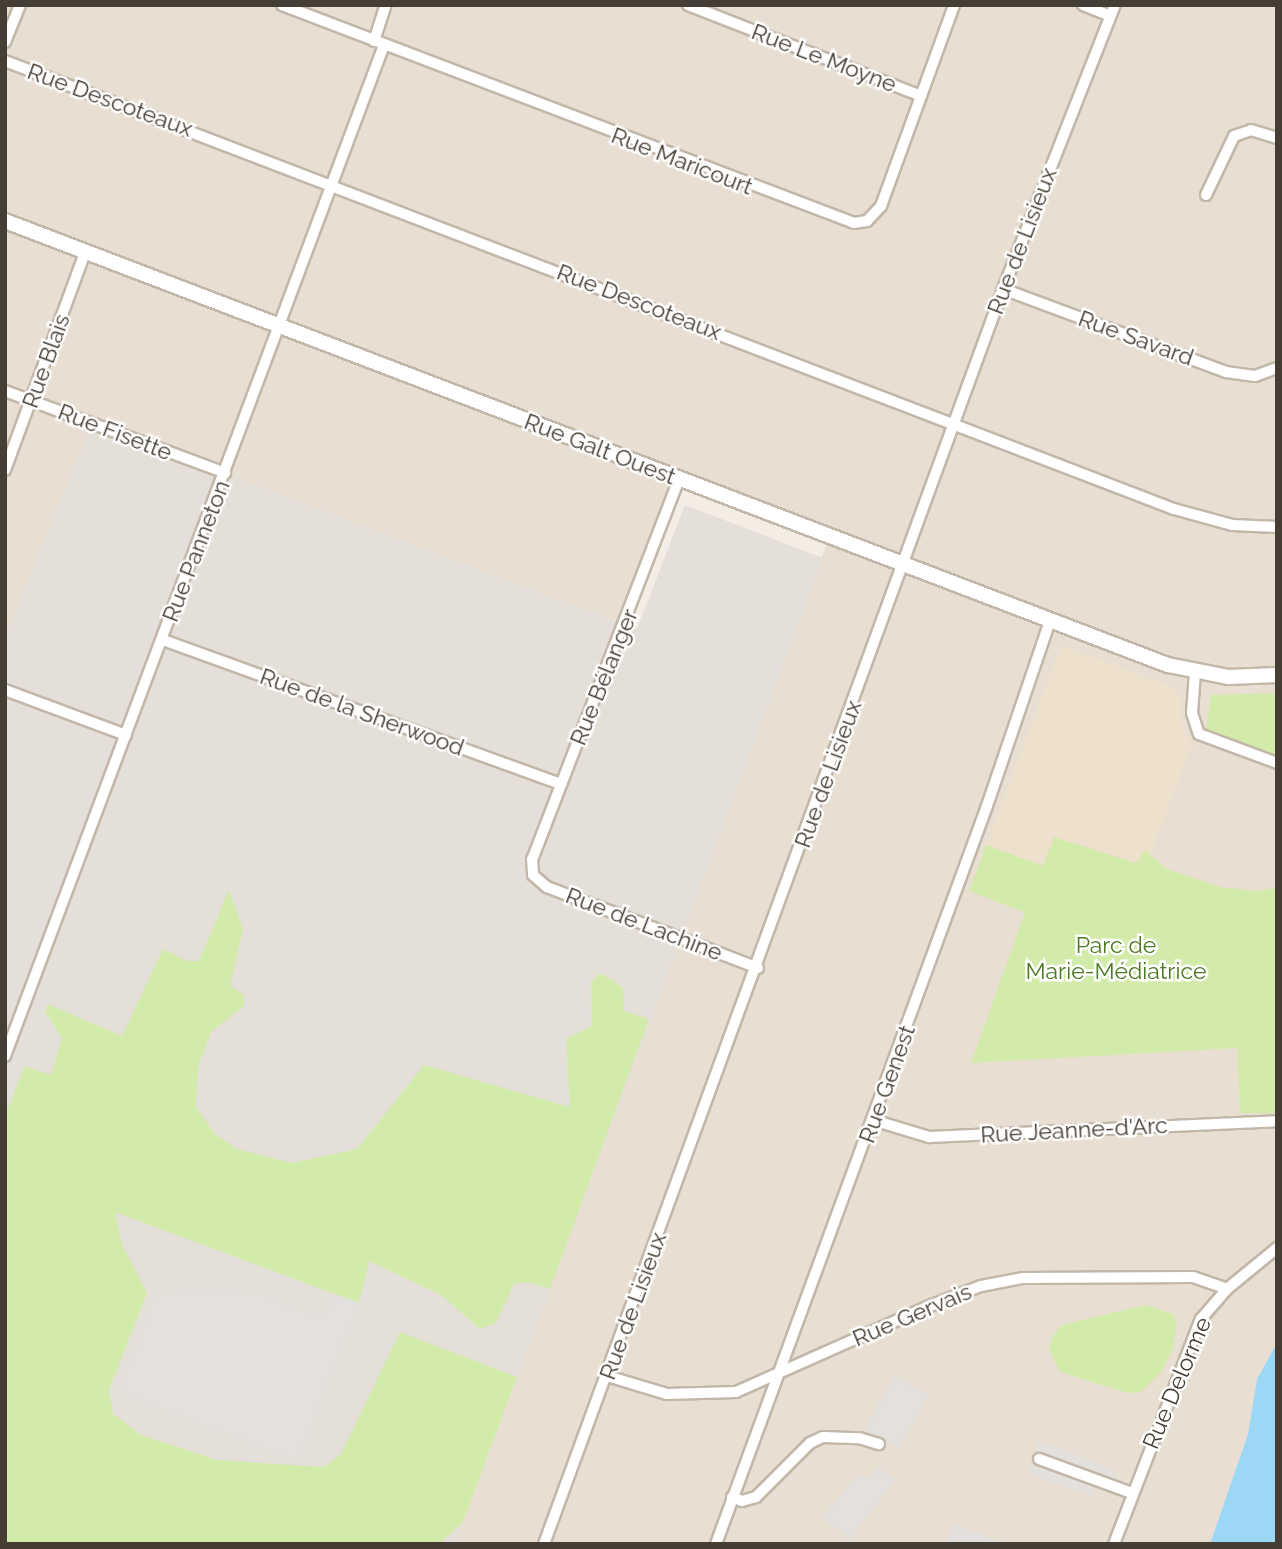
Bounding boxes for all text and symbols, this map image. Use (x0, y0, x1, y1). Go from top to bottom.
street label: Rue Le Moyne (748, 18, 900, 98)
street label: Rue Descoteaux (24, 57, 196, 143)
street label: Rue Maricourt (607, 121, 757, 201)
street label: Rue de Lisieux (981, 164, 1063, 318)
street label: Rue Descoteaux (553, 258, 725, 346)
street label: Rue Savard (1075, 304, 1197, 372)
street label: Rue Blais (16, 310, 76, 412)
street label: Rue Fisette (54, 398, 176, 466)
street label: Rue Galt Ouest (520, 407, 680, 491)
street label: Rue Panneton (156, 476, 236, 626)
street label: Rue Bélanger (564, 605, 644, 749)
street label: Rue de la Sherwood (256, 662, 468, 762)
street label: Rue de Lisieux (789, 697, 867, 851)
street label: Rue de Lachine (562, 881, 726, 967)
park label: Parc de Marie-Médiatrice (1026, 931, 1206, 985)
street label: Rue Genest (853, 1021, 921, 1147)
street label: Rue Jeanne-d'Arc (979, 1111, 1169, 1149)
street label: Rue de Lisieux (594, 1229, 672, 1383)
street label: Rue Gervais (848, 1278, 976, 1352)
street label: Rue Delorme (1137, 1313, 1217, 1453)

